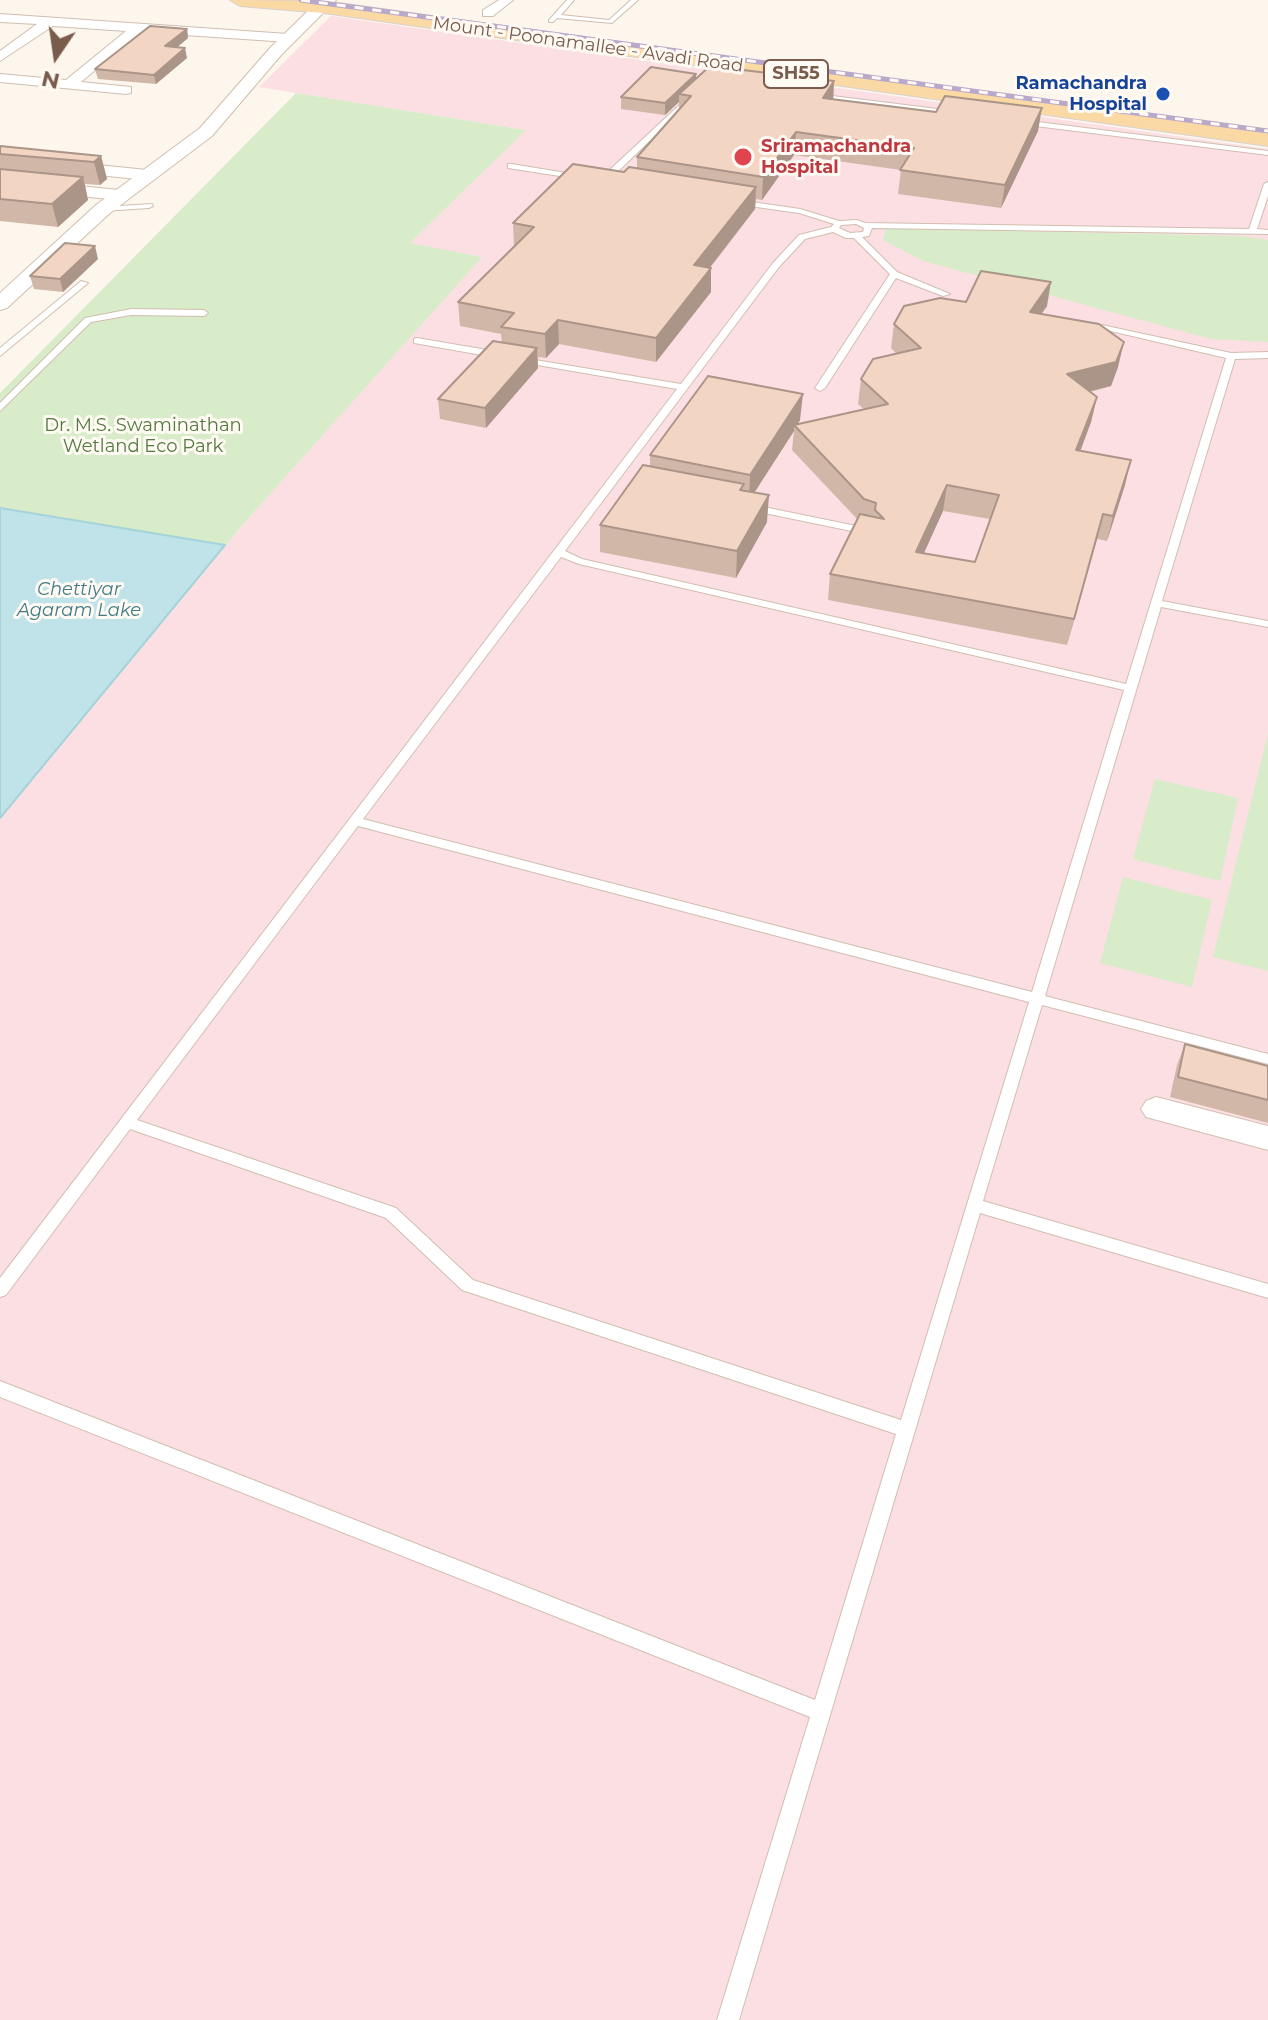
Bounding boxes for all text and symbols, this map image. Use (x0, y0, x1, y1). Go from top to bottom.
street label: Mount - Poonamallee - Avadi Road (431, 13, 745, 77)
north arrow (16, 16, 96, 96)
road number: SH55 (764, 60, 828, 88)
text: N (39, 65, 62, 95)
place label: Ramachandra Hospital (1015, 73, 1147, 116)
marker: Ramachandra Hospital (1154, 85, 1172, 103)
place label: Sriramachandra Hospital (761, 136, 911, 178)
marker: Sriramachandra Hospital (732, 146, 754, 168)
park label: Dr. M.S. Swaminathan Wetland Eco Park (44, 415, 242, 458)
water label: Chettiyar Agaram Lake (17, 579, 141, 622)

